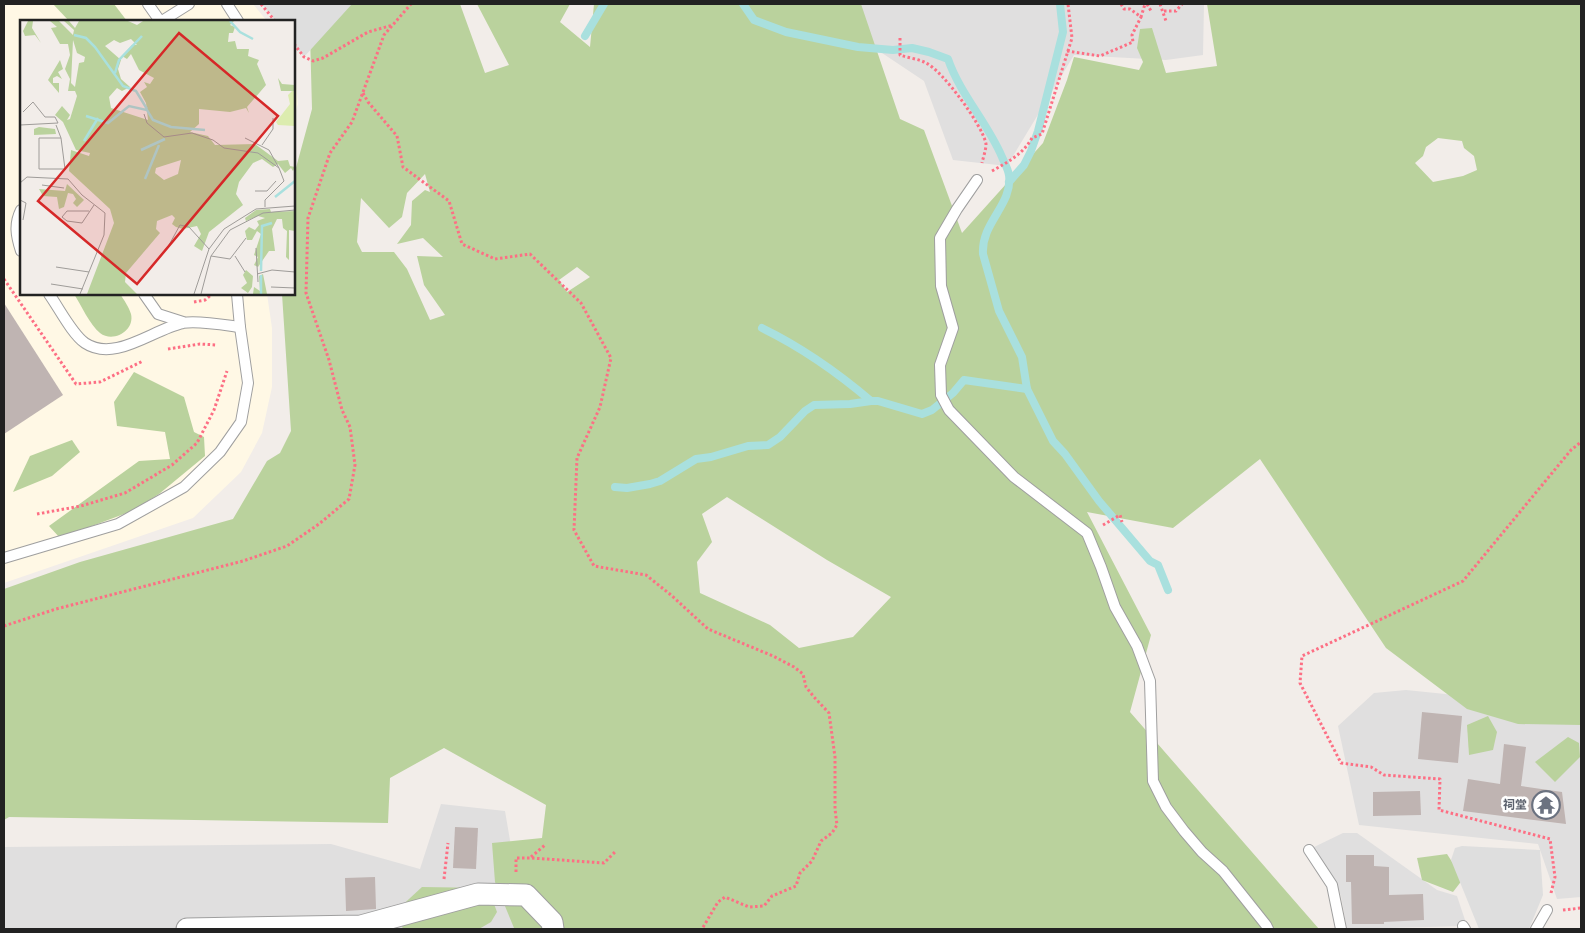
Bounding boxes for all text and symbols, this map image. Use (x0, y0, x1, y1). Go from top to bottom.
inset map (20, 20, 295, 295)
temple icon: 祠堂 (1531, 790, 1561, 820)
place label: 祠堂 (1503, 798, 1527, 812)

